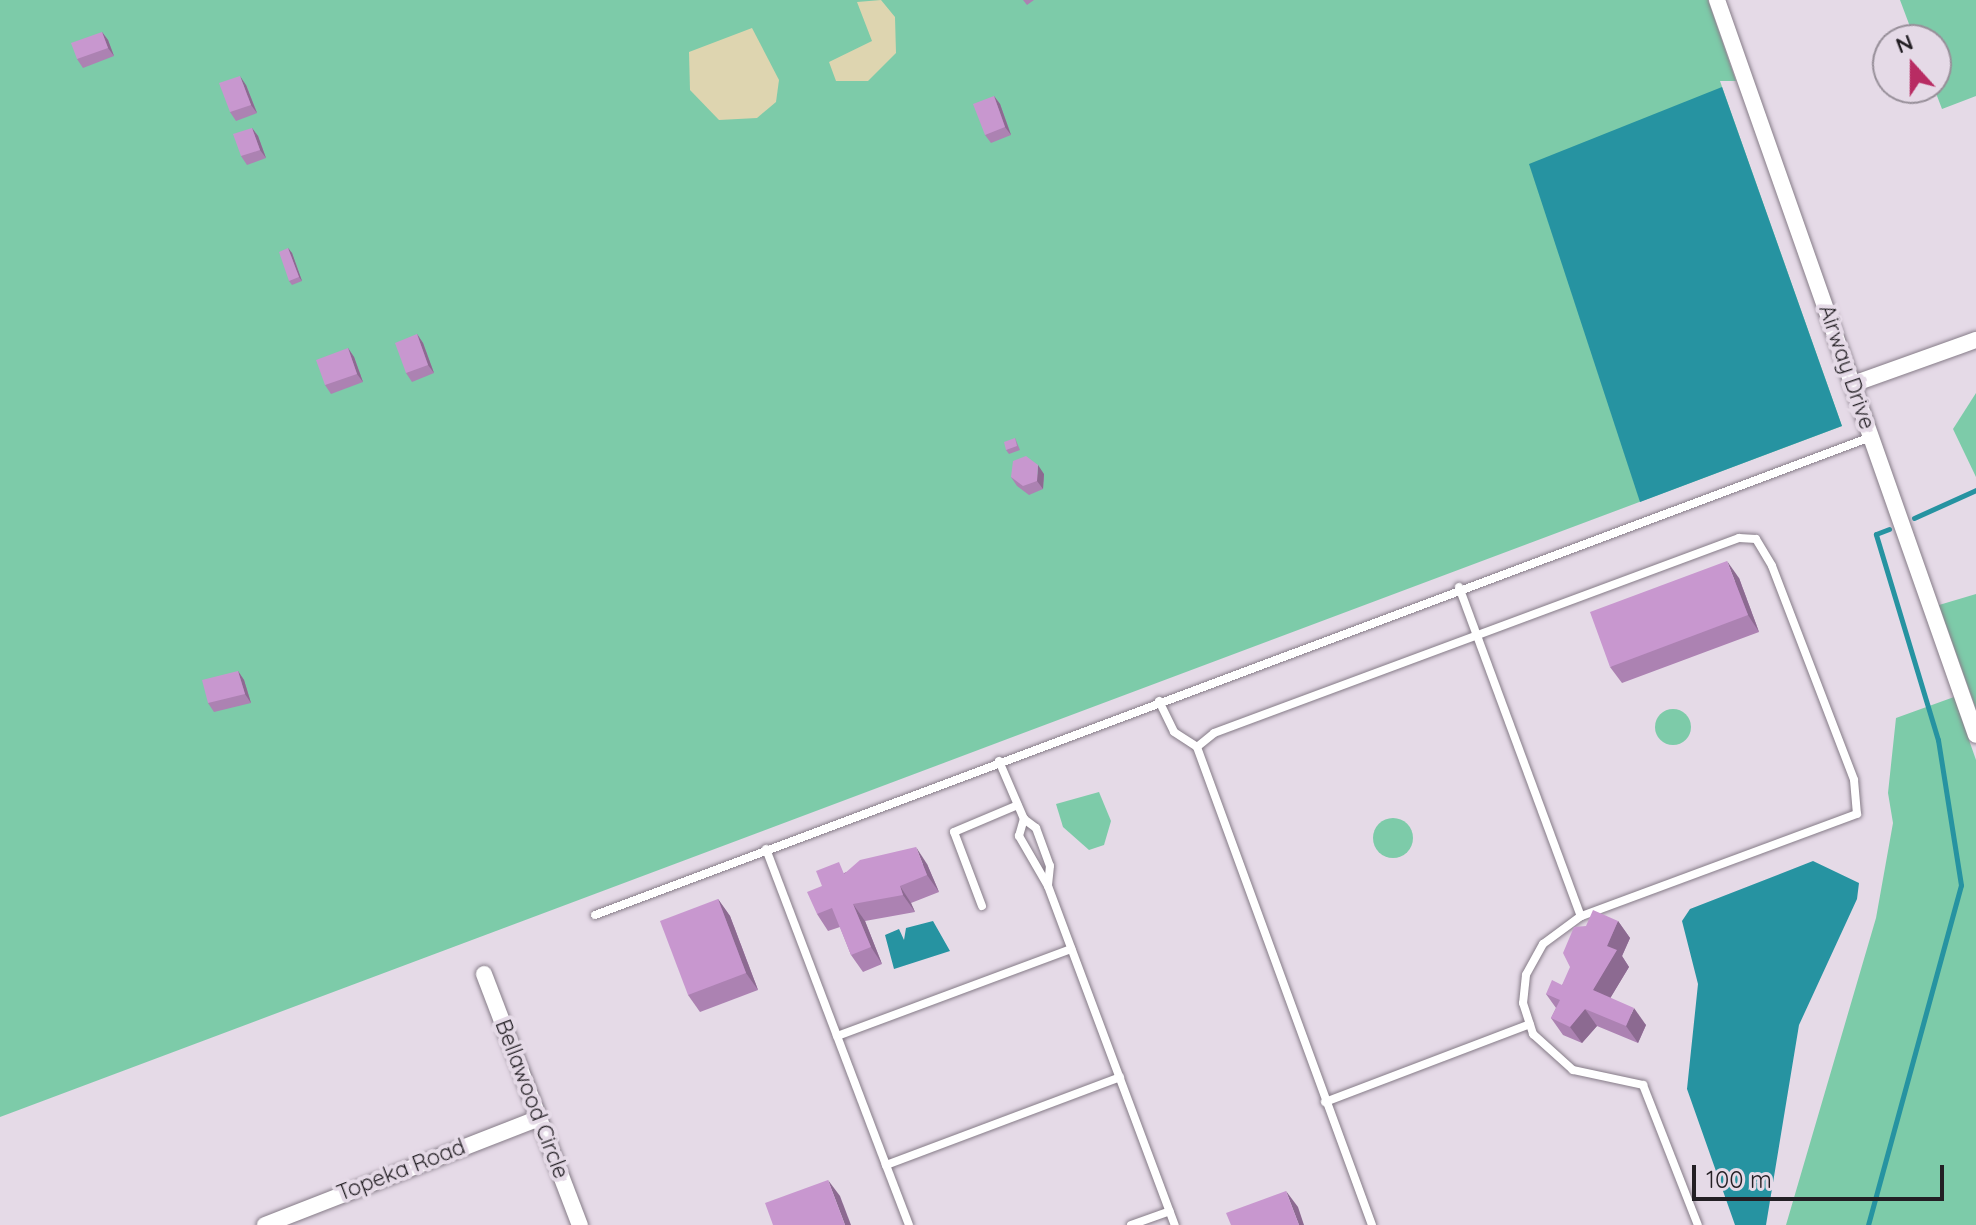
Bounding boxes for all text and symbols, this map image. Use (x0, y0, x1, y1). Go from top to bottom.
north arrow (1872, 24, 1952, 104)
text: N (1892, 27, 1917, 59)
street label: Airway Drive (1813, 301, 1881, 433)
street label: Bellawood Circle (490, 1016, 574, 1182)
street label: Topeka Road (333, 1133, 469, 1207)
scale bar (1696, 1149, 1948, 1199)
text: 100 m (1706, 1164, 1772, 1194)

